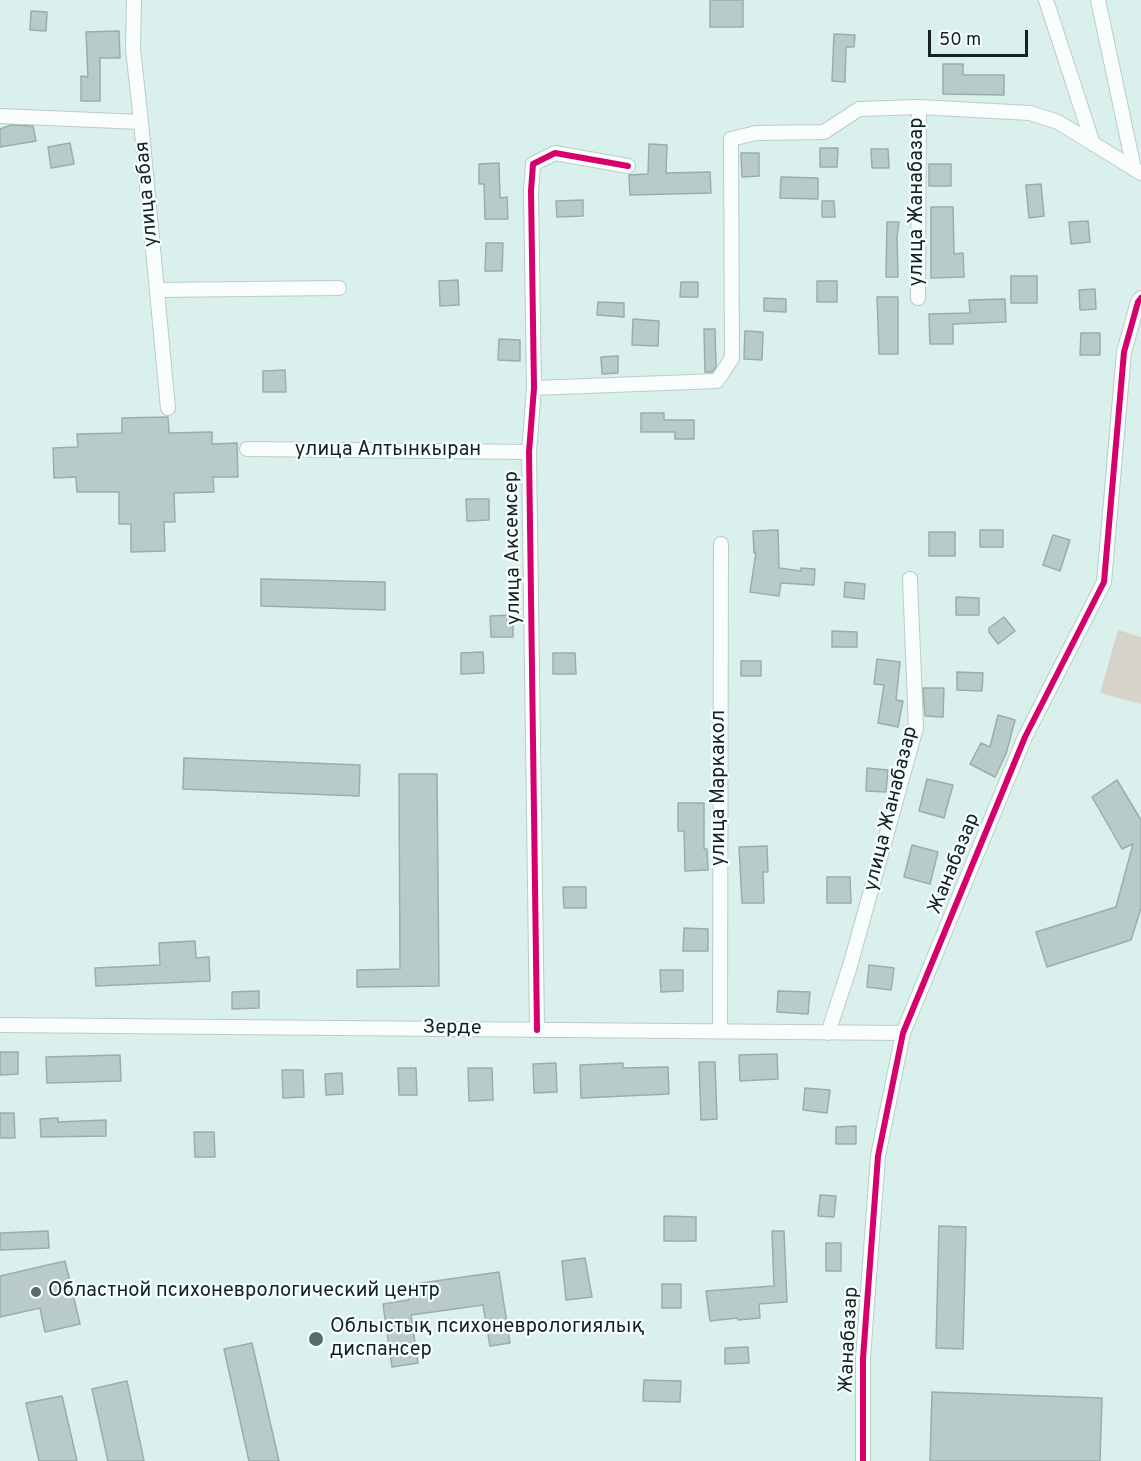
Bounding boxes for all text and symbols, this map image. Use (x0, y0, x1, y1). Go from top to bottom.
scale bar (931, 18, 1032, 56)
text: 50 m (939, 29, 981, 52)
street label: улица Жанабазар (906, 117, 930, 287)
street label: улица абая (131, 140, 165, 248)
street label: улица Алтынкыран (295, 439, 481, 463)
street label: улица Аксемсер (501, 471, 527, 625)
street label: улица Маркакол (708, 710, 732, 866)
street label: улица Жанабазар (860, 724, 924, 894)
street label: Жанабазар (924, 810, 986, 918)
street label: Зерде (422, 1016, 482, 1042)
place label: Областной психоневрологический центр (48, 1280, 440, 1304)
marker: Областной психоневрологический центр (29, 1285, 43, 1299)
street label: Жанабазар (835, 1286, 865, 1394)
place label: Облыстық психоневрологиялық диспансер (330, 1316, 645, 1363)
marker: Облыстық психоневрологиялық диспансер (307, 1330, 325, 1348)

